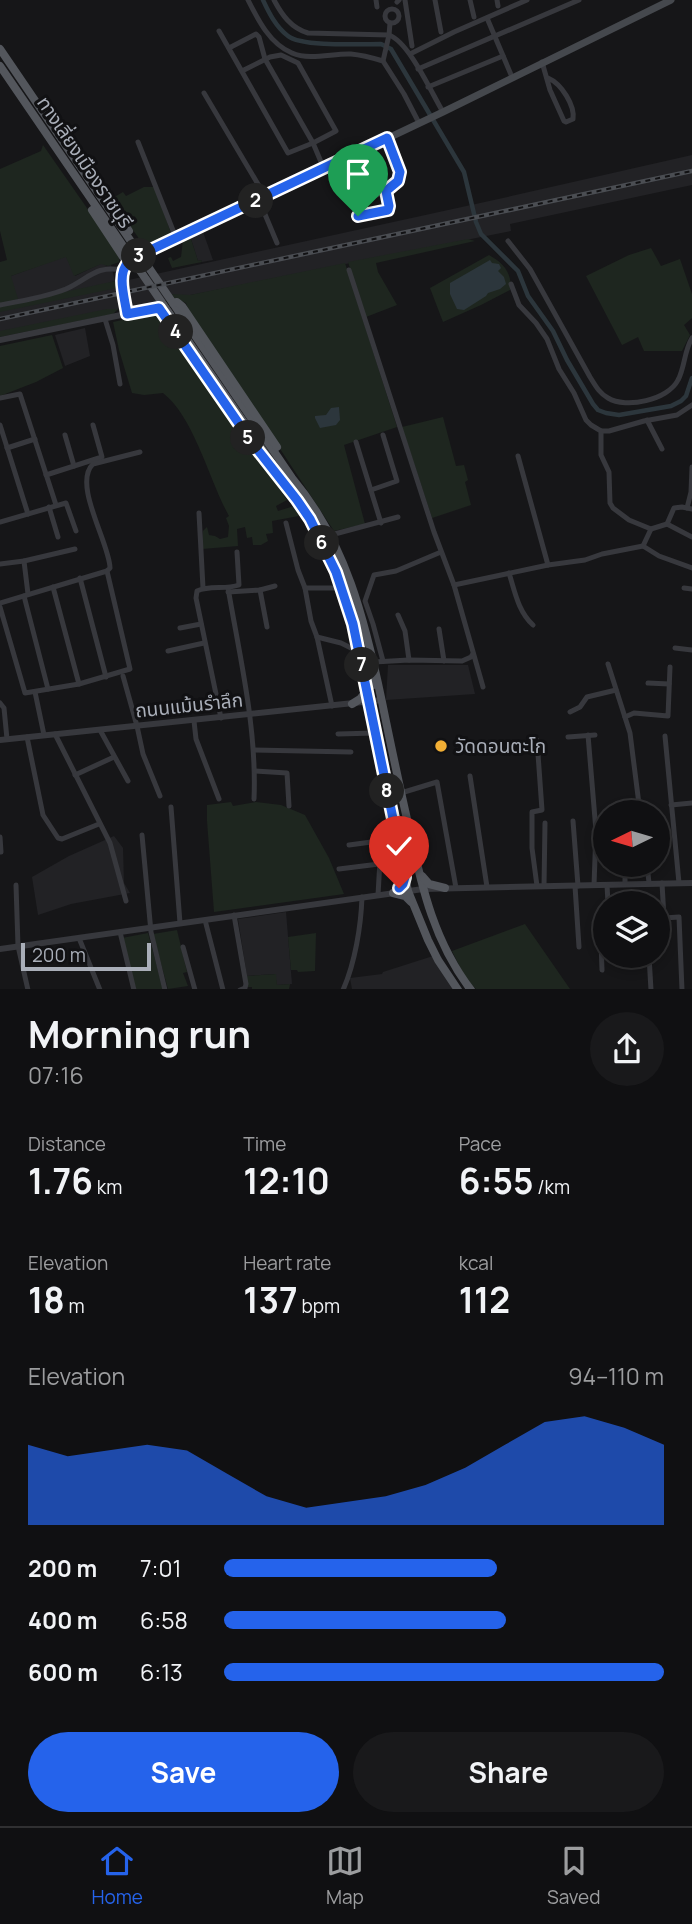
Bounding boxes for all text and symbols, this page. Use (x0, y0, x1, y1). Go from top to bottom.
street label: ทางเลี่ยงเมืองราชบุรี (31, 91, 139, 233)
pin (328, 144, 388, 216)
icon: arrive (339, 155, 377, 193)
pin: 2 (238, 184, 274, 218)
text: 2 (250, 187, 261, 213)
pin: 3 (122, 238, 156, 274)
text: 3 (133, 242, 144, 268)
pin: 4 (158, 314, 194, 350)
text: 4 (170, 318, 181, 344)
pin: 5 (230, 420, 266, 456)
text: 5 (242, 424, 253, 450)
pin: 6 (304, 526, 340, 560)
text: 6 (316, 529, 327, 555)
pin: 7 (344, 648, 380, 682)
text: 7 (356, 651, 367, 677)
street label: ถนนแม้นรำลึก (134, 686, 244, 724)
place label: วัดดอนตะโก (455, 733, 546, 759)
marker: วัดดอนตะโก (433, 738, 449, 754)
pin: 8 (370, 774, 404, 808)
text: 8 (381, 777, 392, 803)
north arrow (593, 800, 670, 877)
map controls (593, 800, 670, 968)
pin (369, 816, 429, 888)
icon: check (380, 827, 418, 865)
button: layers (593, 891, 670, 968)
scale bar (21, 940, 150, 972)
text: 200 m (32, 942, 86, 968)
text: Morning run (28, 1007, 251, 1059)
button: share (590, 1012, 664, 1086)
text: 07:16 (28, 1059, 84, 1091)
text: Distance (28, 1131, 106, 1157)
text: Time (243, 1131, 286, 1157)
text: Pace (459, 1131, 502, 1157)
text: 1.76 (28, 1157, 93, 1205)
text: 12:10 (243, 1157, 330, 1205)
text: 6:55 (459, 1157, 533, 1205)
text: km (93, 1174, 122, 1200)
text: /km (533, 1174, 570, 1200)
text: Elevation (28, 1250, 108, 1276)
text: Heart rate (243, 1250, 331, 1276)
text: kcal (459, 1250, 493, 1276)
text: 18 (28, 1276, 65, 1324)
text: 137 (243, 1276, 298, 1324)
text: 112 (459, 1276, 510, 1324)
text: m (65, 1293, 85, 1319)
text: bpm (298, 1293, 340, 1319)
text: Elevation (28, 1360, 125, 1392)
text: 94–110 m (568, 1360, 664, 1392)
text: 200 m (28, 1552, 97, 1584)
text: 7:01 (140, 1552, 181, 1584)
text: 400 m (28, 1604, 98, 1636)
text: 6:58 (140, 1604, 188, 1636)
text: 600 m (28, 1656, 98, 1688)
text: 6:13 (140, 1656, 183, 1688)
button: Save (28, 1732, 339, 1812)
button: Share (353, 1732, 664, 1812)
tab: Home (92, 1842, 143, 1910)
tab: Map (326, 1842, 364, 1910)
tab: Saved (547, 1842, 600, 1910)

